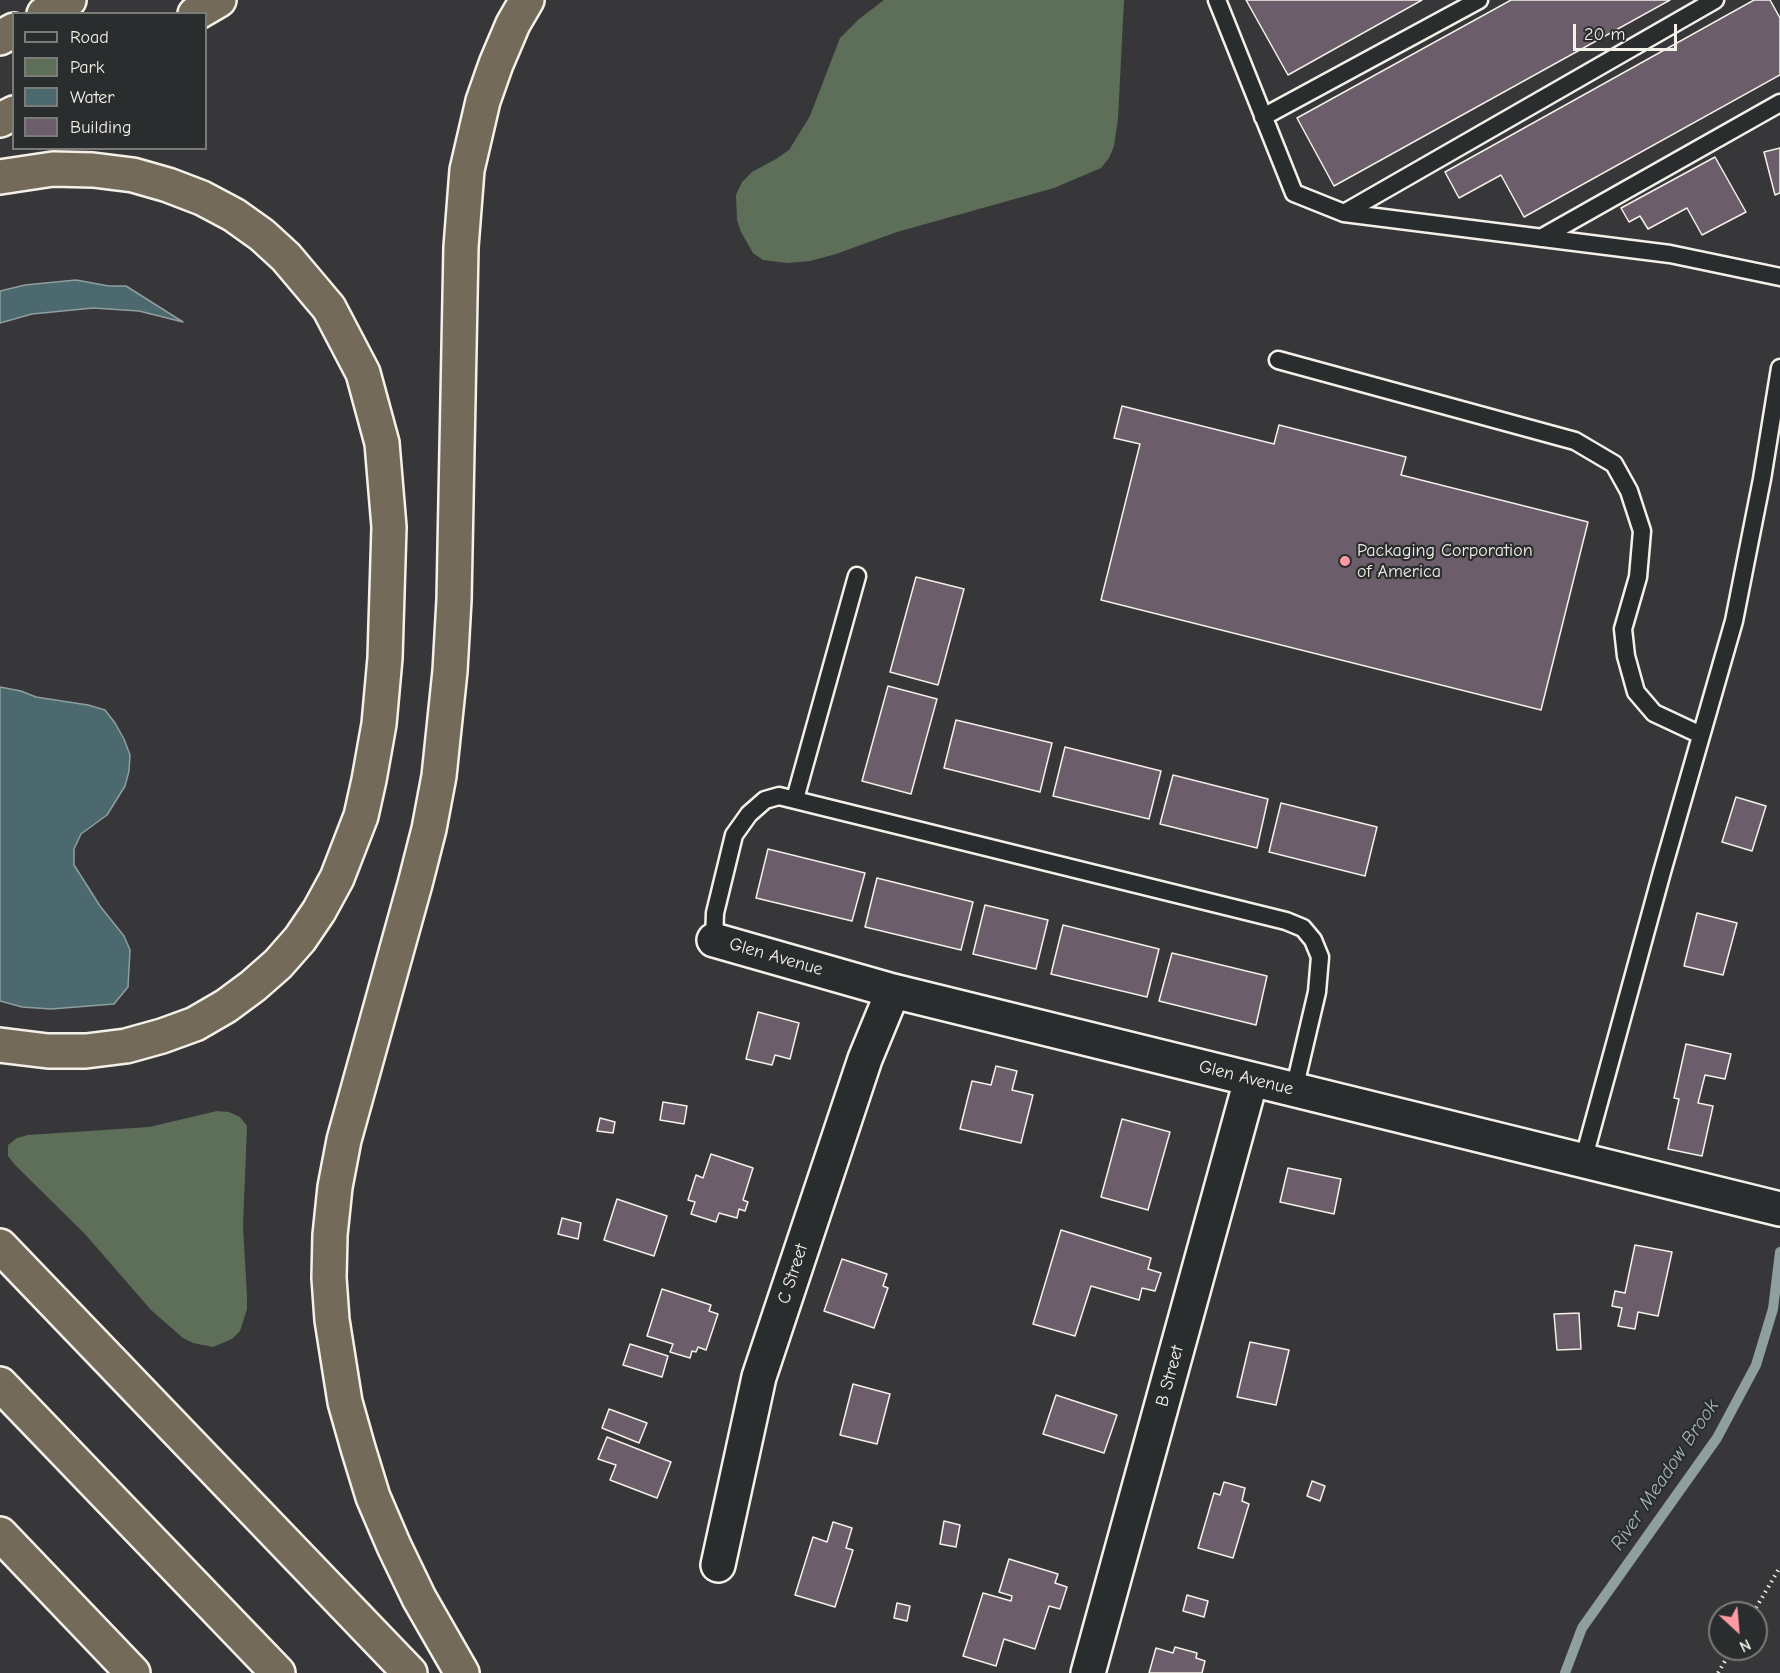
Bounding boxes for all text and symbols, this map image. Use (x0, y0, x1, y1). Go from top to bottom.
legend (12, 12, 207, 150)
scale bar (1576, 12, 1680, 50)
text: 20 m (1584, 24, 1625, 45)
text: Road (70, 27, 109, 48)
text: Park (70, 57, 104, 78)
text: Water (70, 87, 114, 108)
text: Building (70, 117, 132, 138)
place label: Packaging Corporation of America (1357, 540, 1533, 582)
marker: Packaging Corporation of America (1338, 554, 1352, 568)
street label: Glen Avenue (727, 933, 825, 981)
street label: Glen Avenue (1197, 1056, 1295, 1100)
street label: C Street (773, 1241, 813, 1307)
street label: B Street (1152, 1343, 1188, 1409)
water label: River Meadow Brook (1606, 1395, 1724, 1555)
north arrow (1708, 1601, 1768, 1661)
text: N (1736, 1635, 1754, 1656)

